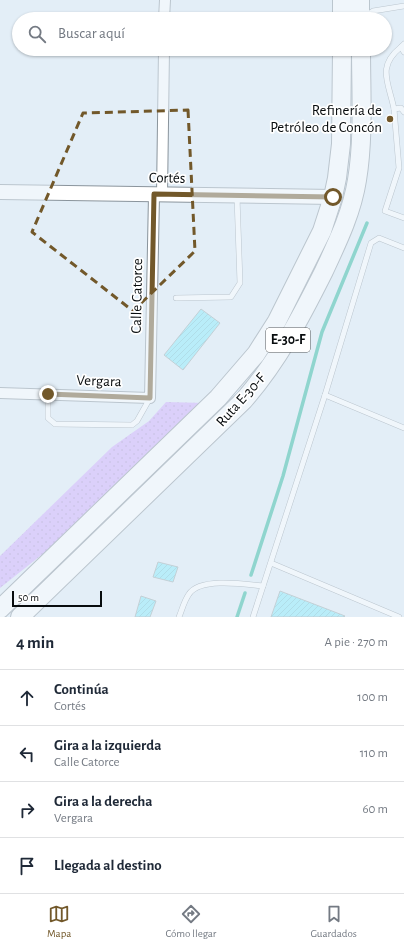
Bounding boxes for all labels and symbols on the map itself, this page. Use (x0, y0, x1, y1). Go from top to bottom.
place label: Refinería de Petróleo de Concón (270, 103, 382, 135)
marker: Refinería de Petróleo de Concón (385, 114, 395, 124)
street label: Cortés (149, 170, 185, 186)
route start (324, 188, 342, 206)
street label: Calle Catorce (129, 258, 145, 334)
road number: E-30-F (266, 328, 310, 352)
street label: Ruta E-30-F (213, 370, 269, 430)
street label: Vergara (76, 373, 122, 389)
route end (39, 385, 57, 403)
scale bar (12, 589, 102, 608)

